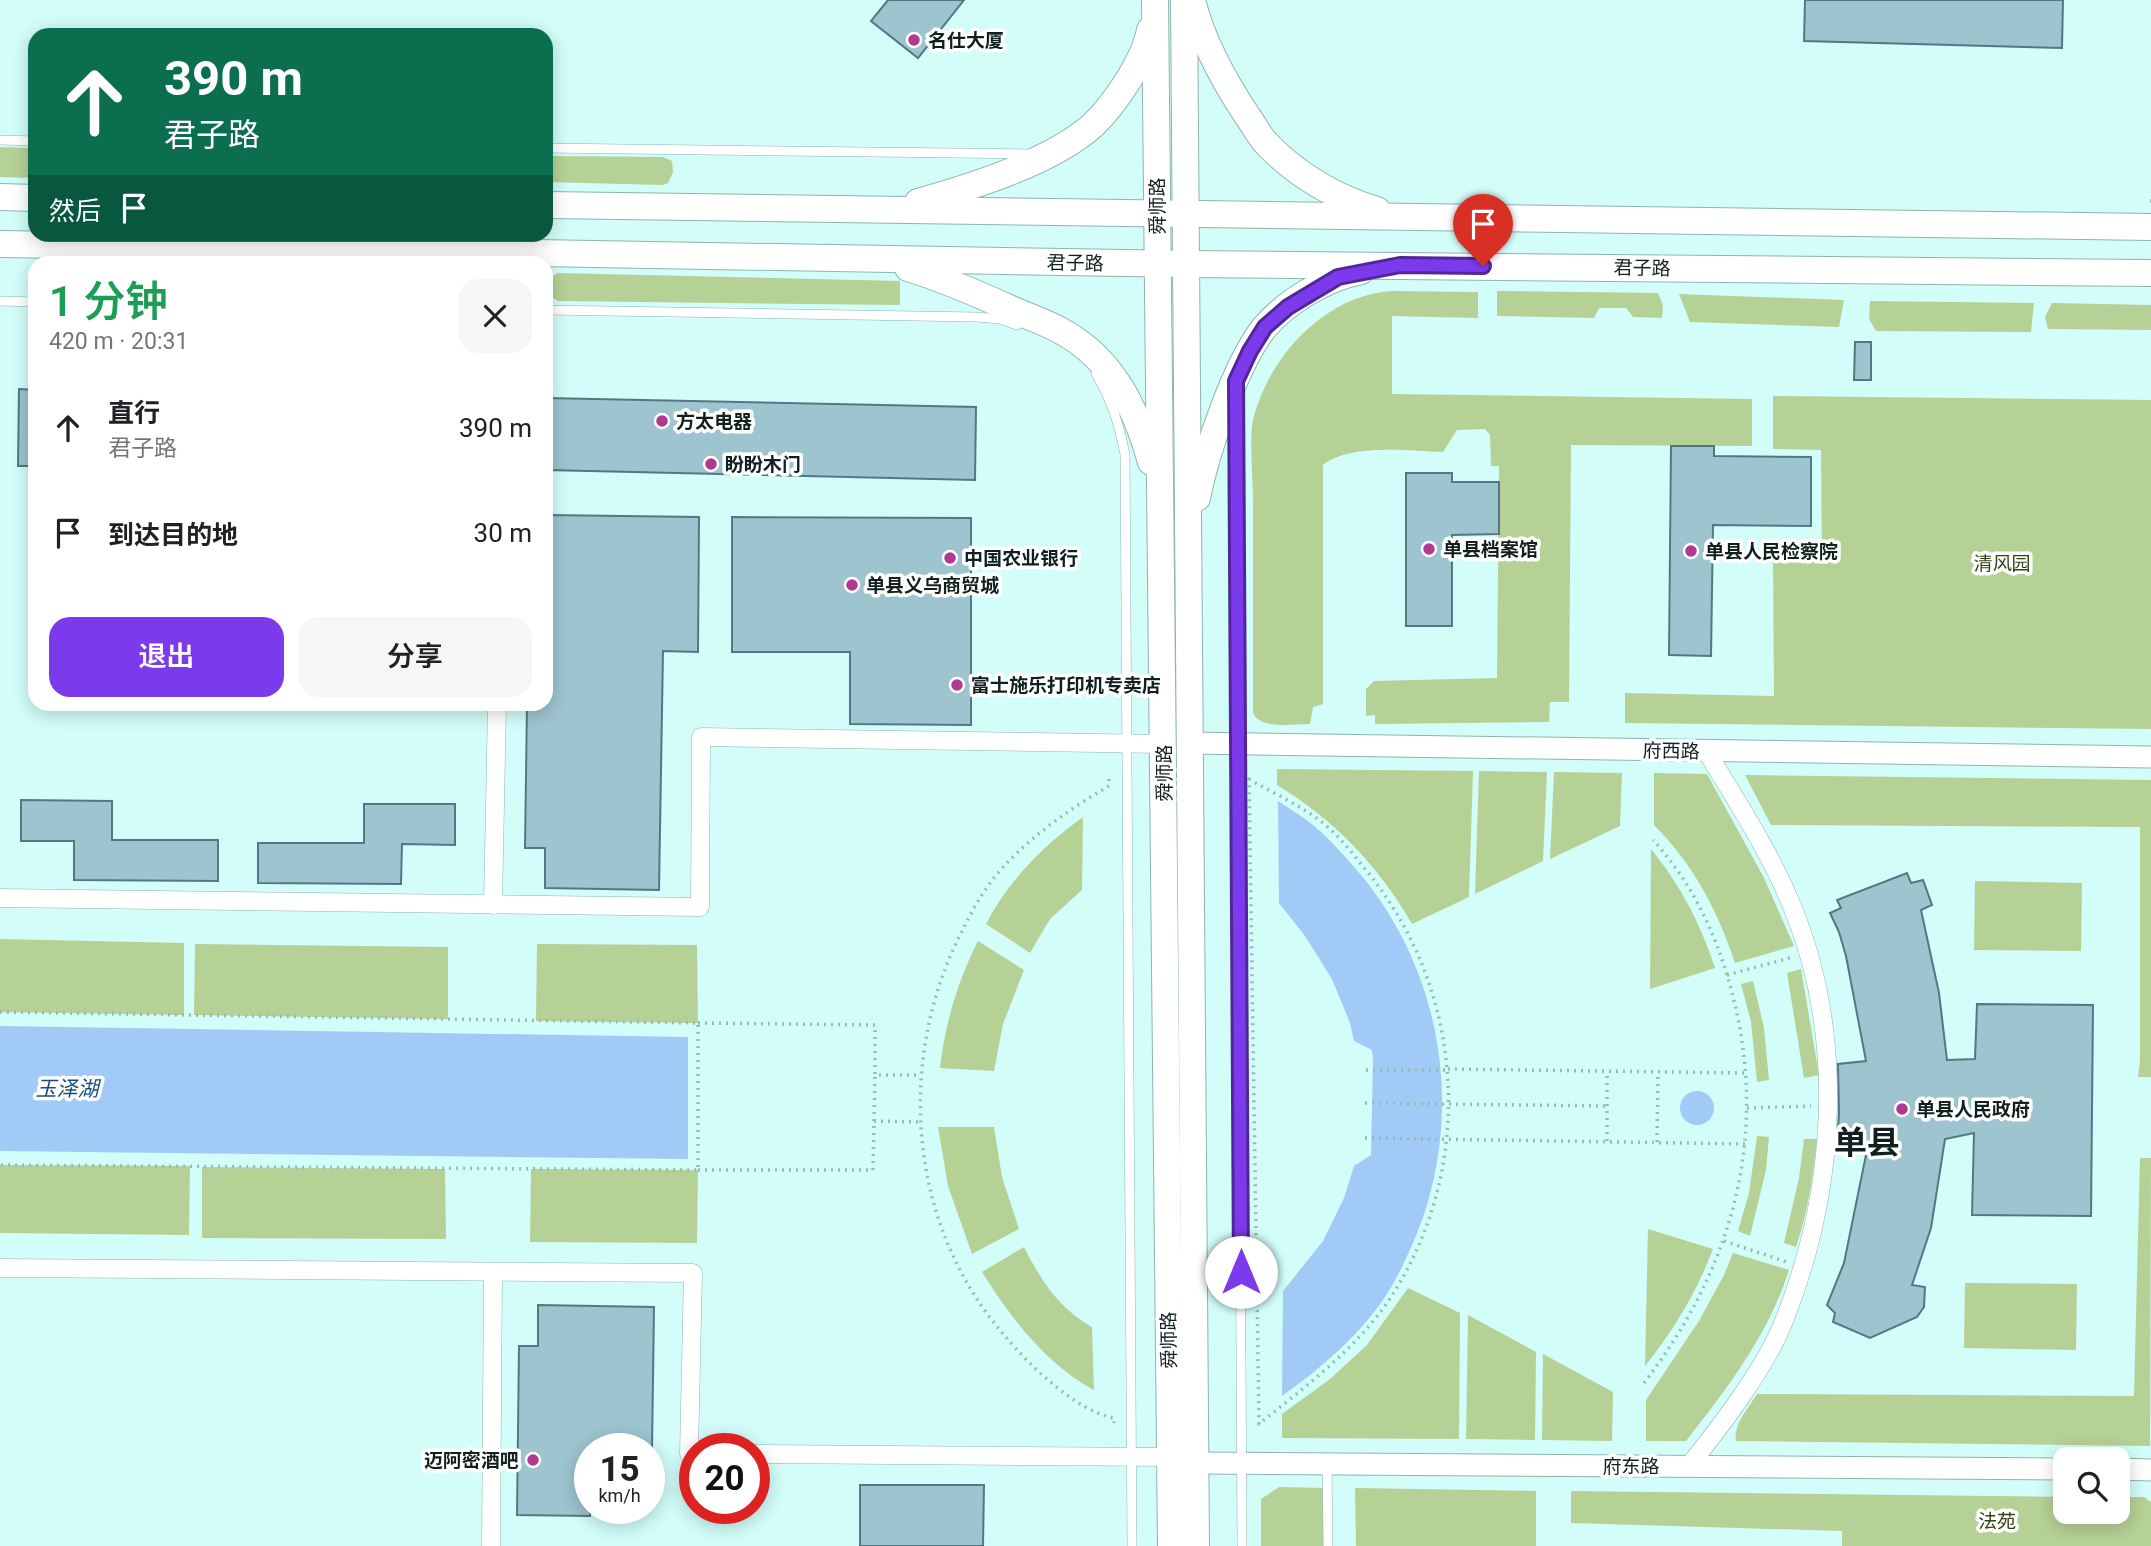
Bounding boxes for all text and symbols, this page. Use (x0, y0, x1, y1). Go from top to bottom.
place label: 名仕大厦 (928, 29, 1004, 52)
marker: 名仕大厦 (906, 32, 922, 48)
text: 390 m (164, 50, 303, 107)
icon: ahead (49, 56, 140, 147)
text: 君子路 (164, 116, 260, 154)
street label: 舜师路 (1146, 177, 1169, 235)
icon: arrive (115, 189, 153, 227)
pin (1453, 194, 1513, 266)
text: 然后 (49, 196, 101, 226)
icon: arrive (1464, 205, 1502, 243)
street label: 君子路 (1046, 251, 1104, 275)
street label: 君子路 (1613, 256, 1671, 280)
text: 1 分钟 (49, 277, 167, 326)
button: close (458, 279, 532, 353)
text: 420 m · 20:31 (49, 328, 188, 355)
text: 直行 (108, 398, 160, 428)
icon: ahead (49, 409, 87, 447)
place label: 方太电器 (676, 410, 752, 433)
text: 390 m (459, 413, 532, 443)
marker: 方太电器 (654, 413, 670, 429)
text: 君子路 (108, 435, 177, 462)
place label: 盼盼木门 (725, 453, 801, 476)
marker: 盼盼木门 (703, 456, 719, 472)
icon: arrive (49, 514, 87, 552)
text: 30 m (474, 518, 532, 548)
text: 到达目的地 (108, 520, 238, 550)
place label: 单县档案馆 (1443, 538, 1538, 561)
place label: 单县人民检察院 (1705, 540, 1838, 563)
marker: 单县档案馆 (1421, 541, 1437, 557)
marker: 单县人民检察院 (1683, 543, 1699, 559)
place label: 中国农业银行 (964, 547, 1078, 570)
marker: 中国农业银行 (942, 550, 958, 566)
park label: 清风园 (1973, 552, 2031, 575)
place label: 单县义乌商贸城 (866, 574, 999, 597)
marker: 单县义乌商贸城 (844, 577, 860, 593)
button: 退出 (49, 617, 284, 697)
button: 分享 (298, 617, 532, 697)
place label: 富士施乐打印机专卖店 (971, 674, 1161, 697)
marker: 富士施乐打印机专卖店 (949, 677, 965, 693)
street label: 府西路 (1642, 739, 1700, 763)
street label: 舜师路 (1153, 744, 1176, 802)
water label: 玉泽湖 (36, 1077, 101, 1101)
place label: 单县人民政府 (1916, 1098, 2030, 1121)
marker: 单县人民政府 (1894, 1101, 1910, 1117)
district label: 单县 (1834, 1123, 1900, 1162)
position arrow (1204, 1235, 1278, 1309)
street label: 舜师路 (1157, 1311, 1181, 1369)
speed limit sign: 20 (679, 1433, 770, 1524)
map controls (2053, 1447, 2130, 1524)
button: search (2053, 1447, 2130, 1524)
place label: 迈阿密酒吧 (424, 1449, 519, 1472)
text: 15 (599, 1449, 640, 1490)
marker: 迈阿密酒吧 (525, 1452, 541, 1468)
street label: 府东路 (1602, 1455, 1660, 1478)
text: km/h (598, 1485, 641, 1506)
park label: 法苑 (1978, 1510, 2016, 1533)

